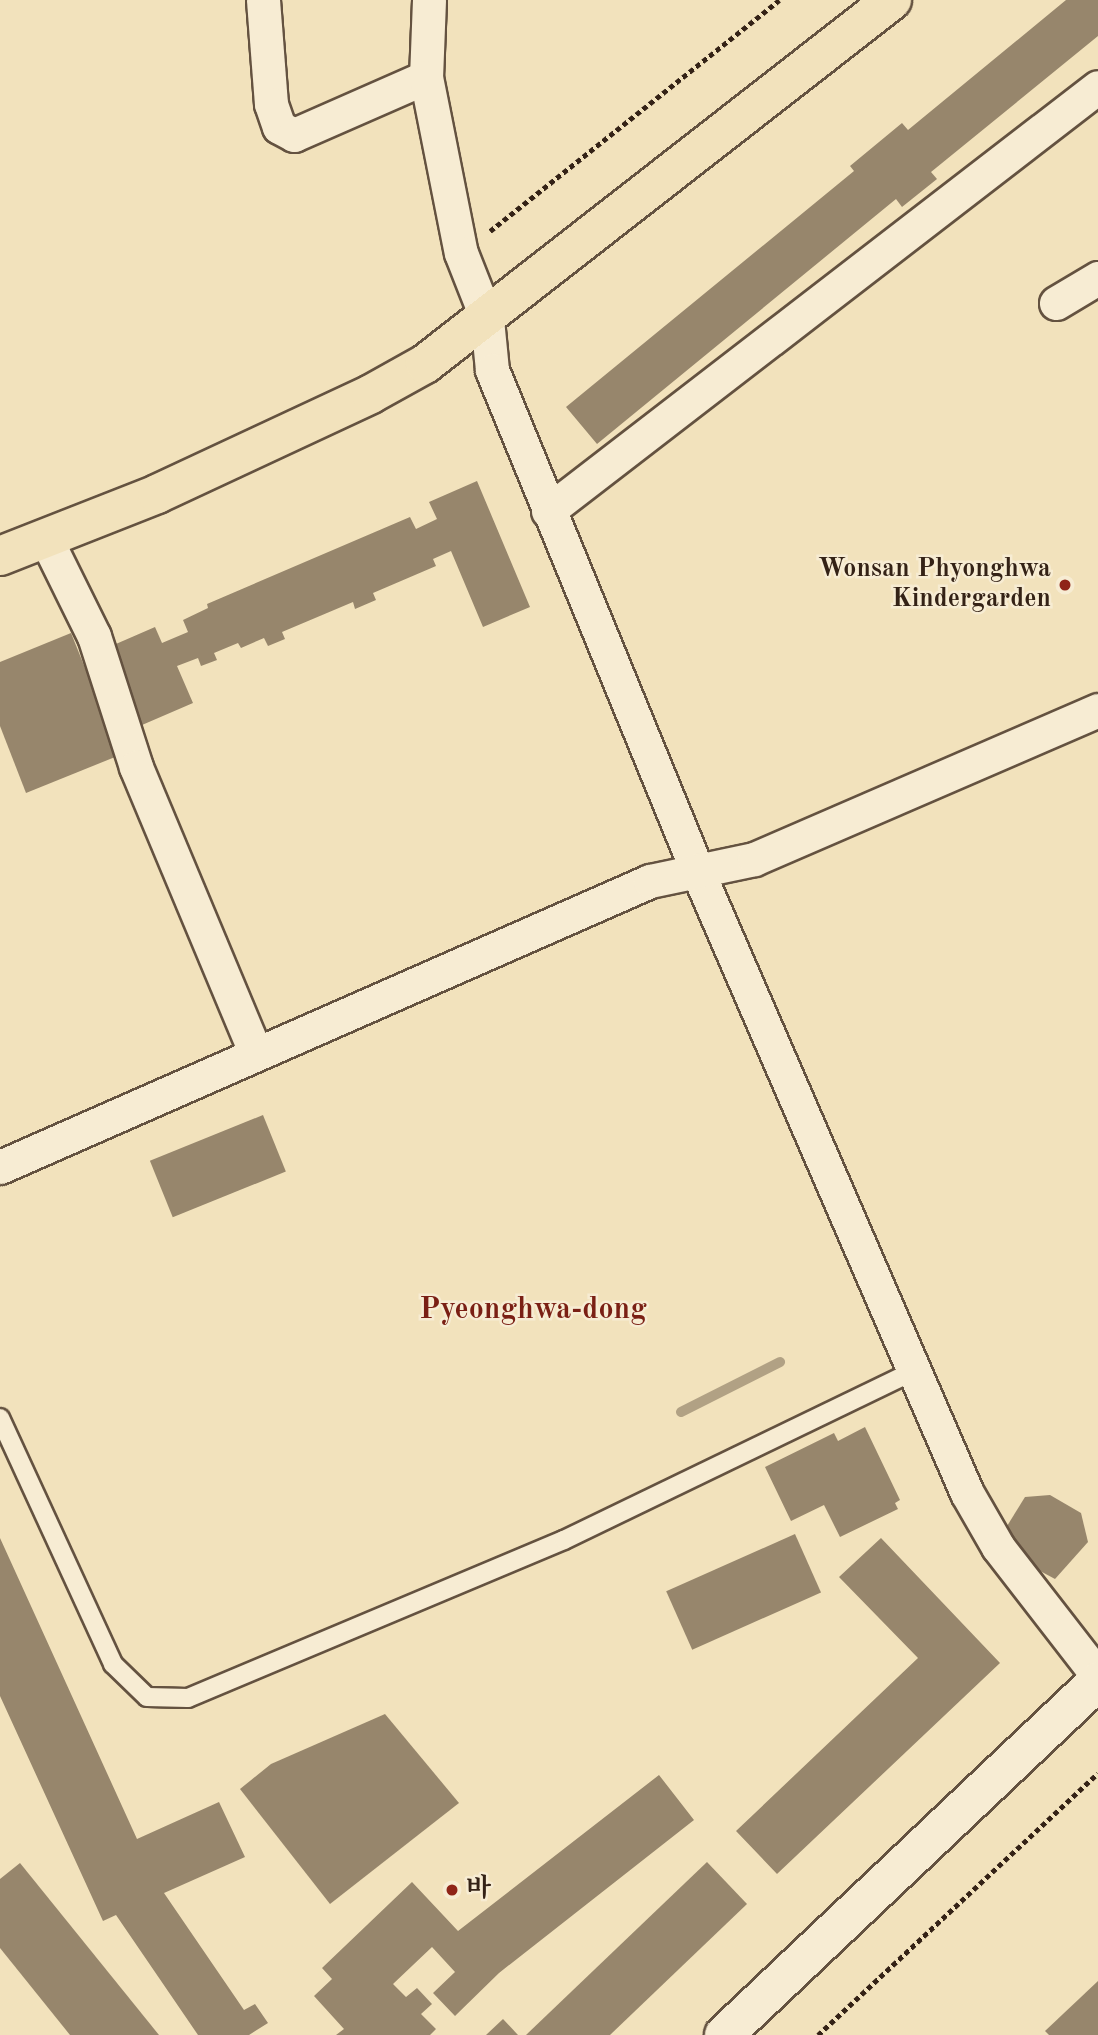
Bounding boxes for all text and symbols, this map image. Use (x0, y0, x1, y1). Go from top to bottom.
place label: Wonsan Phyonghwa Kindergarden (818, 554, 1051, 616)
marker: Wonsan Phyonghwa Kindergarden (1057, 577, 1073, 593)
district label: Pyeonghwa-dong (419, 1292, 647, 1328)
place label: 바 (466, 1874, 491, 1906)
marker: 바 (444, 1882, 460, 1898)

